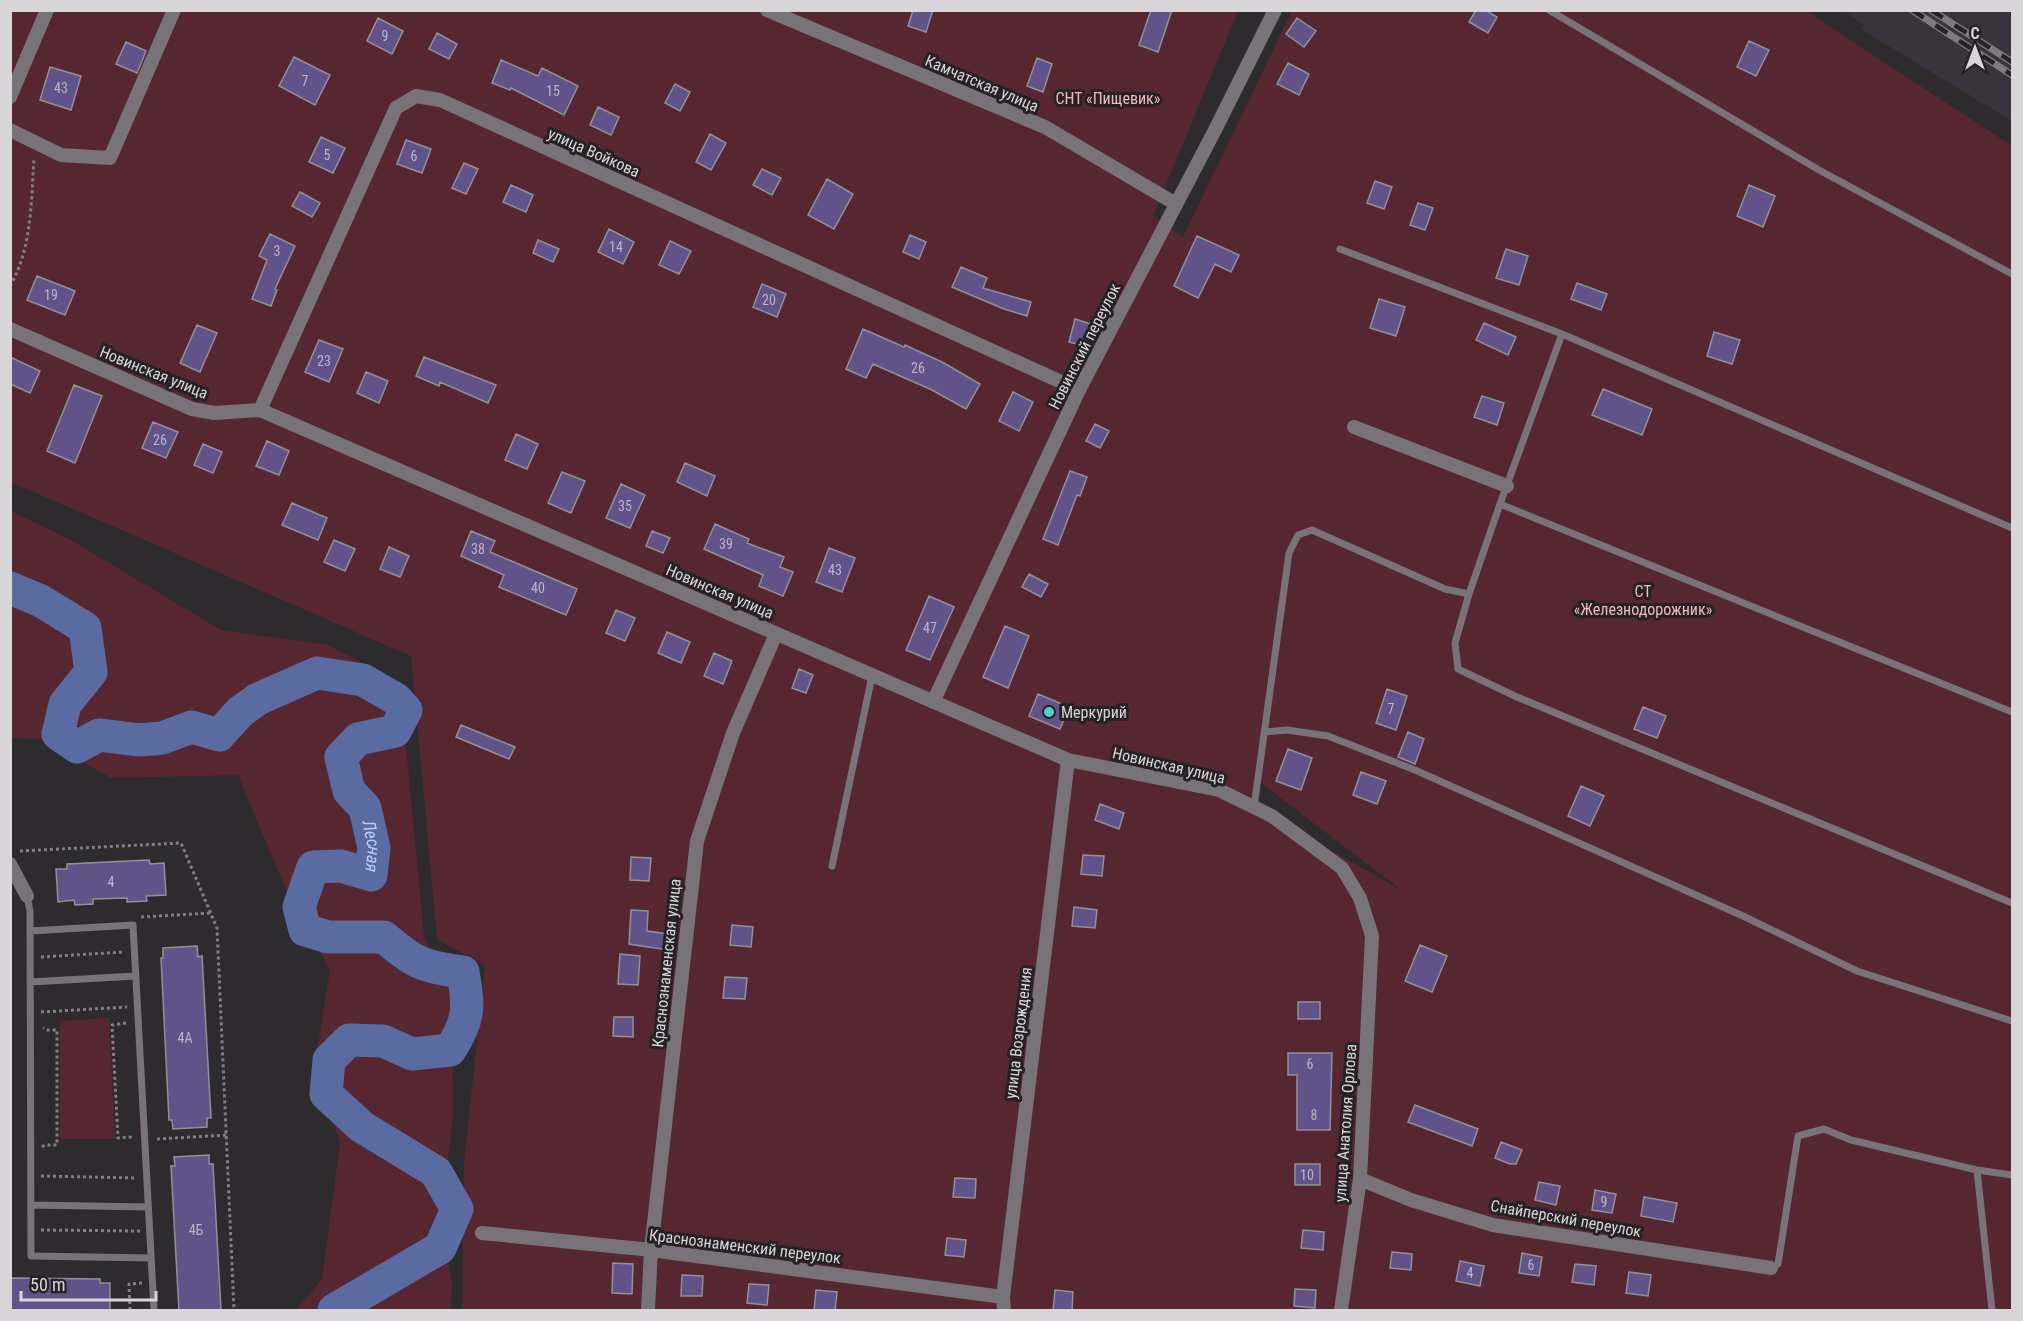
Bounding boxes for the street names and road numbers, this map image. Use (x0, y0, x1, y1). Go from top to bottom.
street label: Камчатская улица (922, 51, 1041, 116)
street label: улица Войкова (545, 124, 643, 181)
street label: Новинский переулок (1045, 280, 1124, 412)
street label: Новинская улица (97, 342, 211, 403)
street label: Новинская улица (663, 560, 777, 623)
street label: Новинская улица (1111, 743, 1227, 788)
street label: Краснознаменская улица (648, 878, 685, 1048)
street label: улица Возрождения (1001, 966, 1036, 1100)
street label: улица Анатолия Орлова (1330, 1043, 1361, 1203)
street label: Снайперский переулок (1489, 1196, 1643, 1241)
street label: Краснознаменский переулок (648, 1225, 842, 1268)

